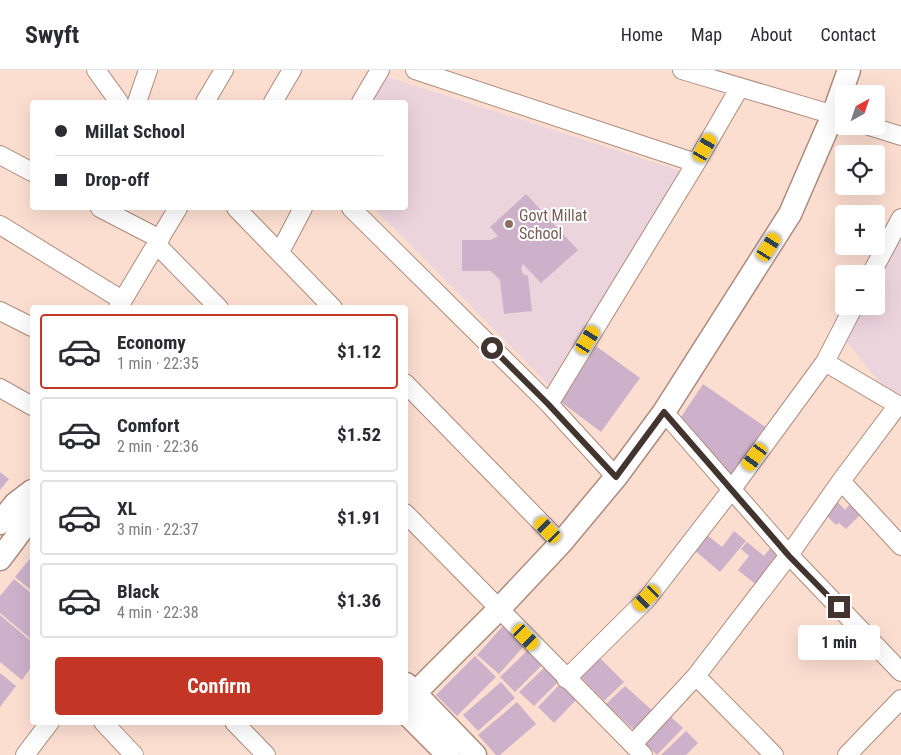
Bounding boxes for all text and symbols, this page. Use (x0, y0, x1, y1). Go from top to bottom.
text: Swyft (25, 21, 79, 49)
text: Home (621, 24, 663, 45)
text: Map (691, 24, 722, 45)
text: About (750, 24, 792, 45)
text: Contact (820, 24, 876, 45)
north arrow (835, 85, 885, 135)
map controls (835, 85, 885, 315)
text: Millat School (85, 120, 185, 143)
car (691, 131, 718, 165)
button: locate (835, 145, 885, 195)
text: Drop-off (85, 168, 149, 191)
button: + (835, 205, 885, 255)
place label: Govt Millat School (519, 206, 587, 243)
marker: Govt Millat School (503, 218, 515, 230)
car (754, 230, 783, 264)
button: − (835, 265, 885, 315)
car (573, 323, 602, 357)
icon: car (57, 329, 102, 374)
text: Economy (117, 331, 186, 354)
route start (481, 337, 503, 359)
text: $1.12 (337, 340, 381, 363)
text: 1 min · 22:35 (117, 354, 199, 373)
icon: car (57, 412, 102, 457)
text: Comfort (117, 414, 180, 437)
text: $1.52 (337, 423, 381, 446)
text: 2 min · 22:36 (117, 437, 199, 456)
car (740, 440, 769, 474)
icon: car (57, 495, 102, 540)
text: XL (117, 497, 137, 520)
text: $1.91 (337, 506, 381, 529)
car (532, 514, 563, 546)
text: 3 min · 22:37 (117, 520, 199, 539)
icon: car (57, 578, 102, 623)
text: Black (117, 580, 159, 603)
car (631, 582, 662, 614)
text: $1.36 (337, 589, 381, 612)
route end (828, 596, 850, 618)
text: 4 min · 22:38 (117, 603, 199, 622)
car (510, 621, 541, 653)
callout: 1 min (798, 624, 880, 660)
text: 1 min (821, 633, 857, 652)
button: Confirm (55, 657, 383, 715)

